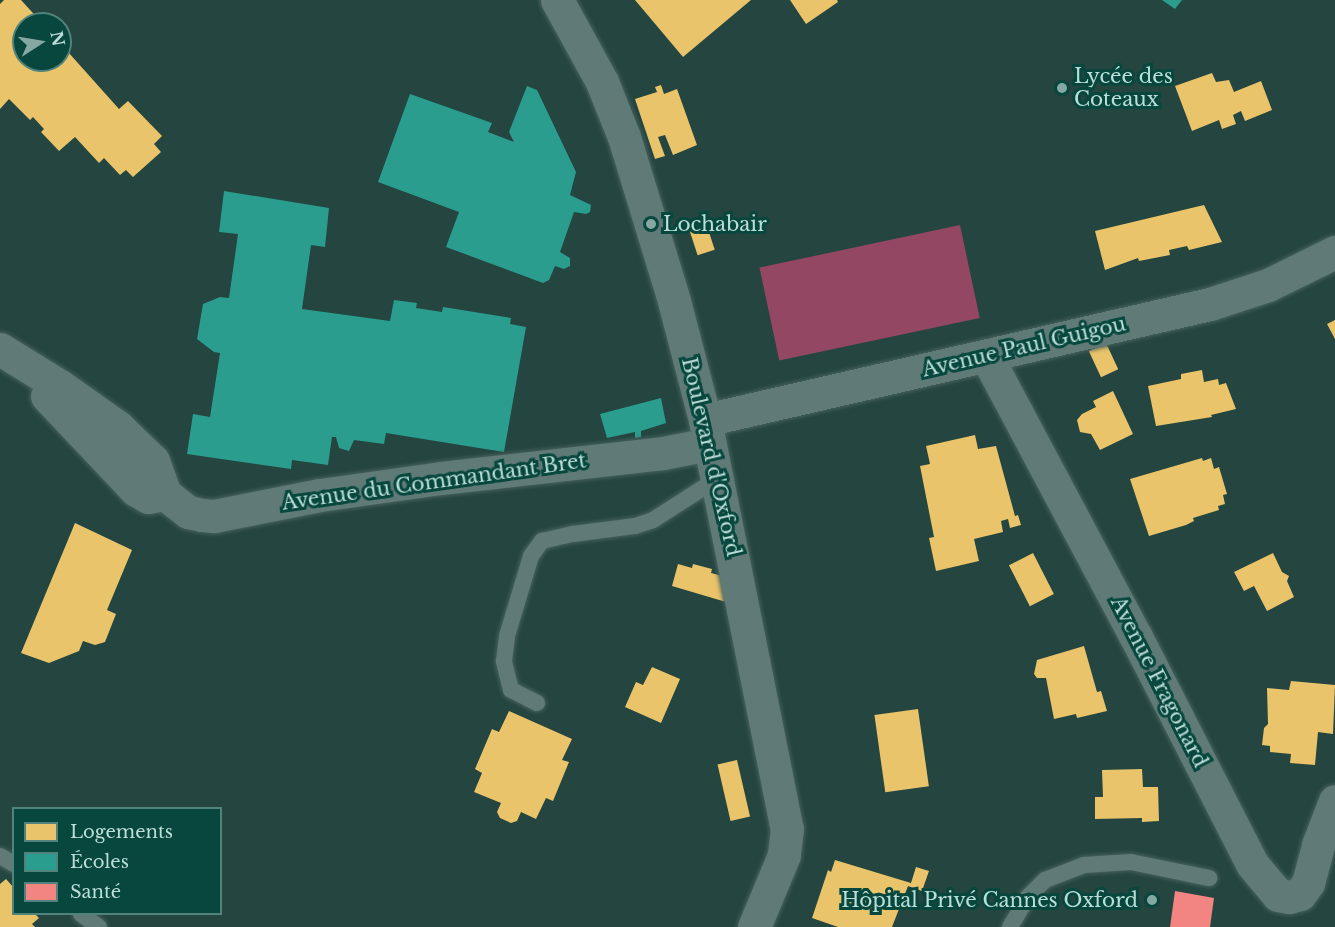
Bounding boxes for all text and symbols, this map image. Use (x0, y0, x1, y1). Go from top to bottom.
north arrow (12, 12, 72, 72)
text: N (46, 29, 69, 48)
place label: Lycée des Coteaux (1074, 64, 1173, 111)
marker: Lycée des Coteaux (1055, 81, 1069, 95)
place label: Lochabair (663, 212, 767, 236)
marker: Lochabair (644, 217, 658, 231)
street label: Avenue Paul Guigou (920, 312, 1128, 382)
street label: Boulevard d'Oxford (676, 355, 746, 559)
street label: Avenue du Commandant Bret (280, 449, 588, 515)
street label: Avenue Fragonard (1106, 593, 1212, 771)
legend (12, 807, 222, 915)
text: Logements (70, 821, 173, 843)
text: Écoles (70, 851, 129, 873)
text: Santé (70, 881, 121, 903)
place label: Hôpital Privé Cannes Oxford (841, 888, 1138, 912)
marker: Hôpital Privé Cannes Oxford (1143, 891, 1161, 909)

